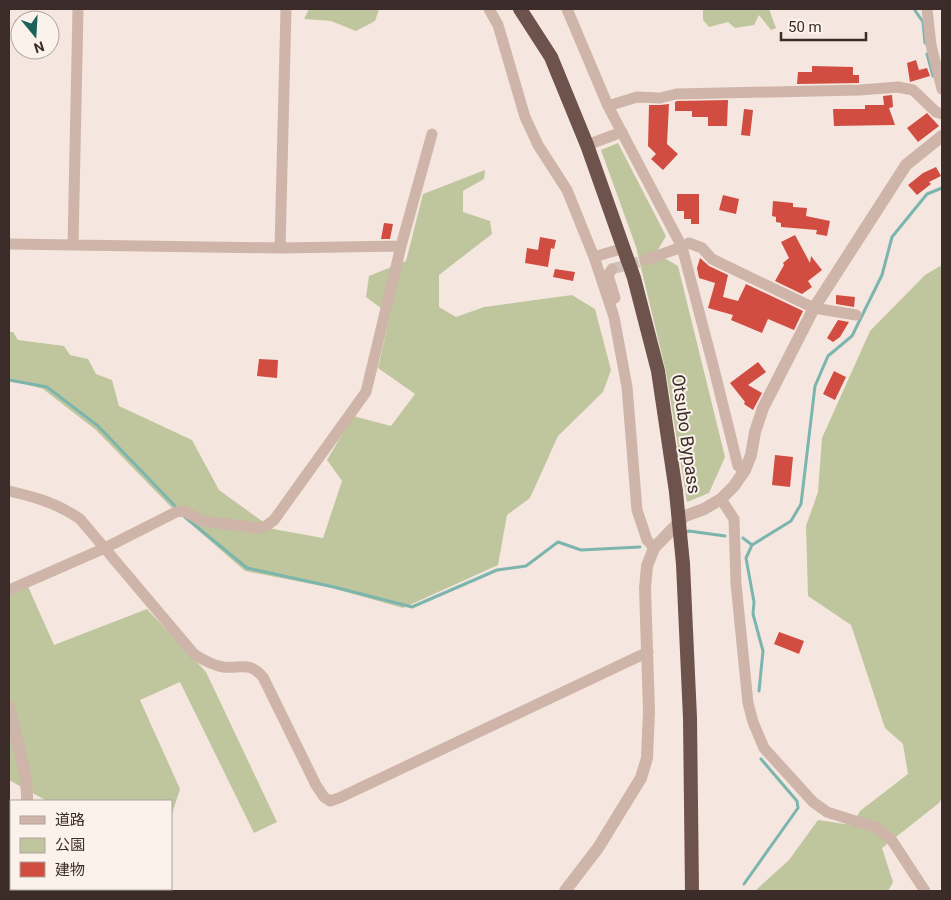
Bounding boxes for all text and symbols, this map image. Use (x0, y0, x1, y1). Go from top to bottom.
north arrow (10, 10, 60, 60)
scale bar (781, 10, 866, 42)
text: 50 m (788, 18, 822, 36)
text: N (32, 38, 46, 57)
street label: Otsubo Bypass (668, 373, 705, 495)
legend (10, 800, 172, 890)
text: 道路 (55, 811, 85, 829)
text: 公園 (55, 836, 85, 854)
text: 建物 (55, 861, 85, 879)

